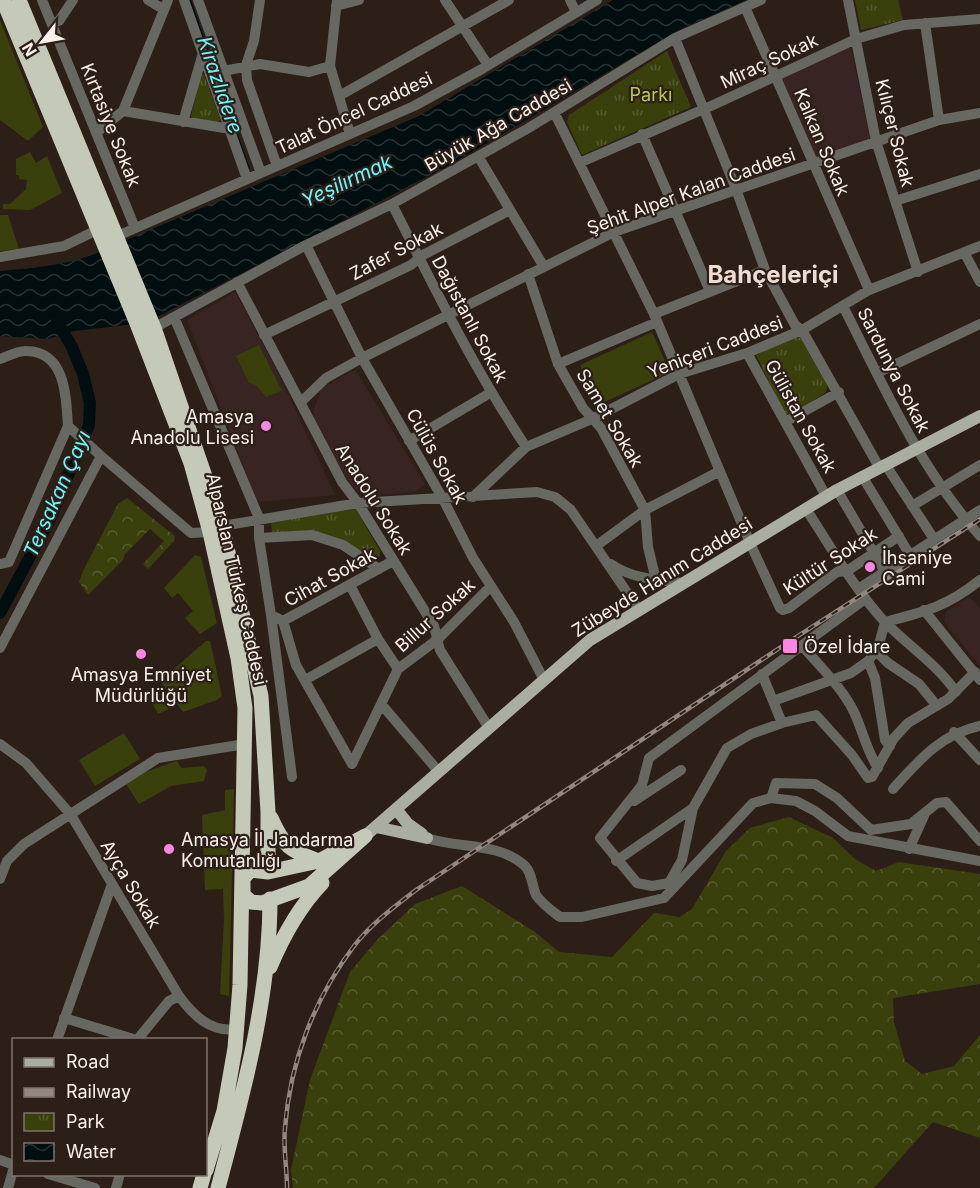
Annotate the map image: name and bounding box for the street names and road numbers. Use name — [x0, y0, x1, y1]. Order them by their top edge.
street label: Miraç Sokak — [717, 29, 821, 93]
street label: Kırtasiye Sokak — [77, 60, 145, 190]
street label: Talat Öncel Caddesi — [272, 67, 436, 158]
street label: Büyük Ağa Caddesi — [421, 74, 575, 176]
street label: Kılıçer Sokak — [871, 77, 919, 189]
street label: Kalkan Sokak — [790, 85, 854, 199]
street label: Şehit Alper Kalan Caddesi — [584, 143, 798, 239]
street label: Zafer Sokak — [346, 218, 446, 284]
street label: Dağıstanlı Sokak — [428, 252, 512, 386]
street label: Sardunya Sokak — [853, 304, 935, 436]
street label: Yeniçeri Caddesi — [644, 312, 786, 382]
street label: Gülistan Sokak — [761, 356, 841, 476]
street label: Samet Sokak — [572, 365, 648, 471]
street label: Cülüs Sokak — [402, 405, 472, 507]
street label: Anadolu Sokak — [331, 439, 417, 559]
street label: Alparslan Türkeş Caddesi — [202, 471, 272, 687]
street label: Zübeyde Hanım Caddesi — [568, 513, 756, 641]
street label: Kültür Sokak — [779, 523, 881, 599]
street label: Cihat Sokak — [281, 543, 380, 611]
street label: Billur Sokak — [391, 574, 479, 656]
street label: Ayça Sokak — [97, 836, 166, 932]

